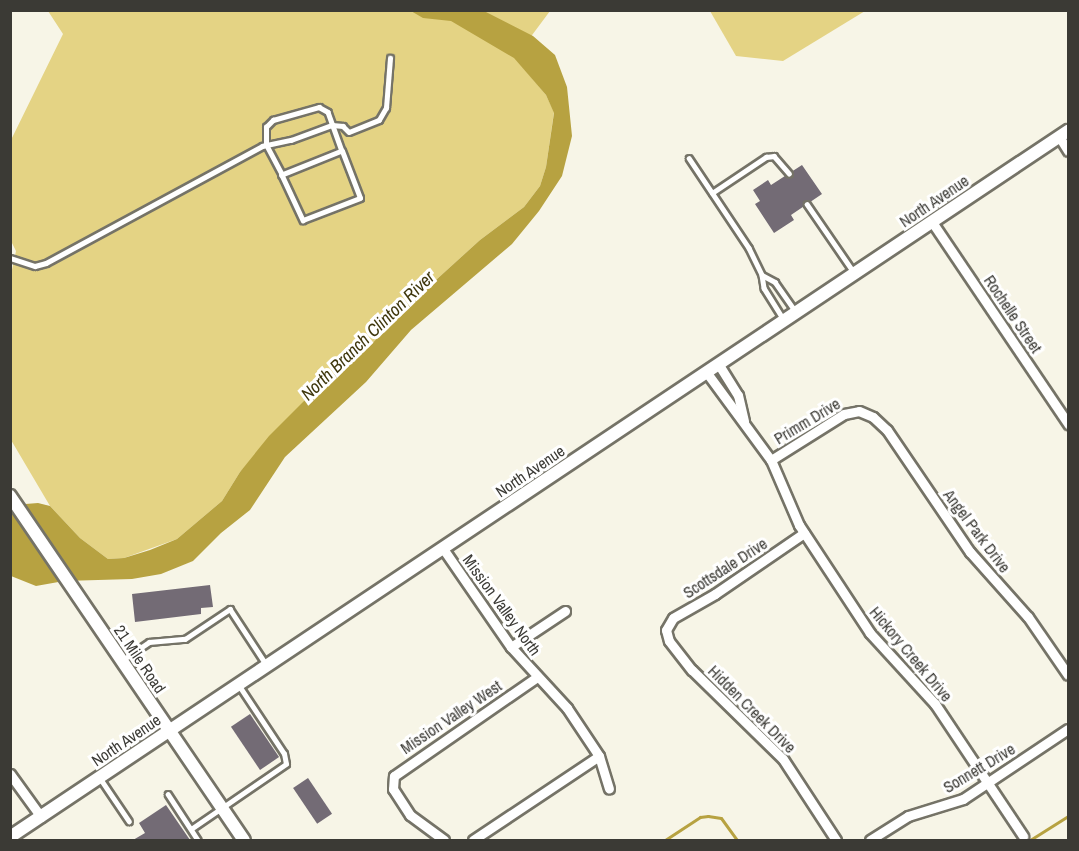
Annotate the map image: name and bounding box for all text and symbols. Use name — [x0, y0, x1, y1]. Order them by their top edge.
street label: North Avenue — [895, 171, 973, 231]
water label: North Branch Clinton River — [297, 267, 439, 405]
street label: Rochelle Street — [980, 271, 1046, 357]
street label: Primm Drive — [771, 394, 843, 448]
street label: North Avenue — [491, 441, 569, 501]
street label: Angel Park Drive — [939, 486, 1015, 576]
street label: Scottsdale Drive — [679, 534, 771, 602]
street label: Mission Valley North — [459, 551, 545, 659]
street label: Hickory Creek Drive — [866, 603, 956, 705]
street label: 21 Mile Road — [110, 621, 170, 697]
street label: Hidden Creek Drive — [704, 661, 800, 757]
street label: Mission Valley West — [397, 676, 505, 758]
street label: North Avenue — [87, 710, 165, 770]
street label: Sonnett Drive — [940, 739, 1018, 797]

